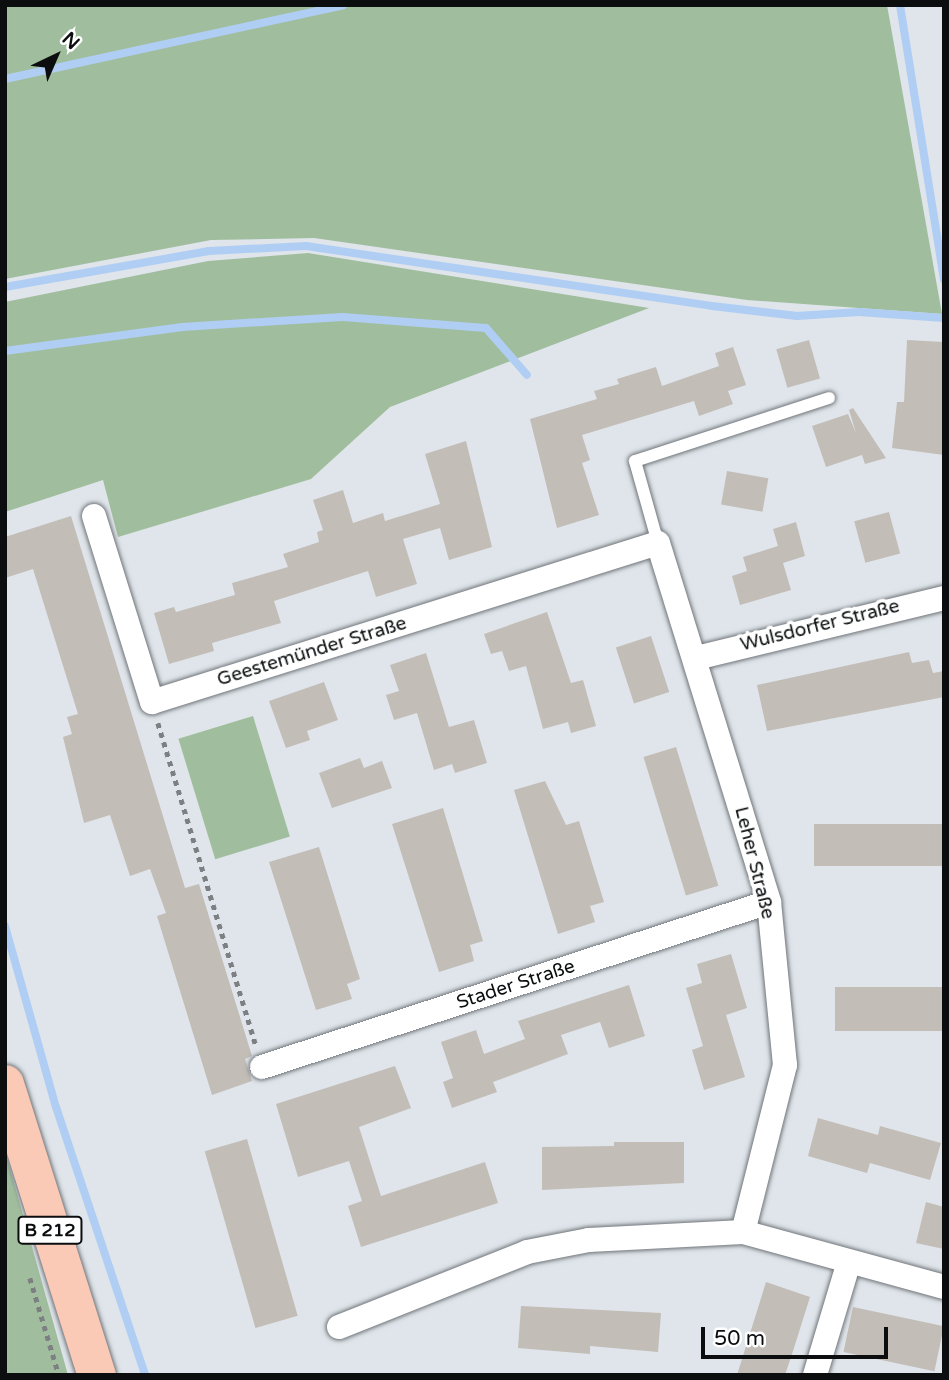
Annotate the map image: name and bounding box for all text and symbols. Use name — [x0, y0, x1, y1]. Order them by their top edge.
north arrow — [21, 21, 91, 91]
text: N — [57, 28, 84, 54]
street label: Wulsdorfer Straße — [738, 595, 902, 657]
street label: Geestemünder Straße — [214, 612, 410, 692]
street label: Leher Straße — [729, 804, 779, 922]
street label: Stader Straße — [454, 955, 578, 1015]
road number: B 212 — [17, 1216, 83, 1245]
scale bar — [704, 1314, 891, 1358]
text: 50 m — [714, 1326, 765, 1351]

